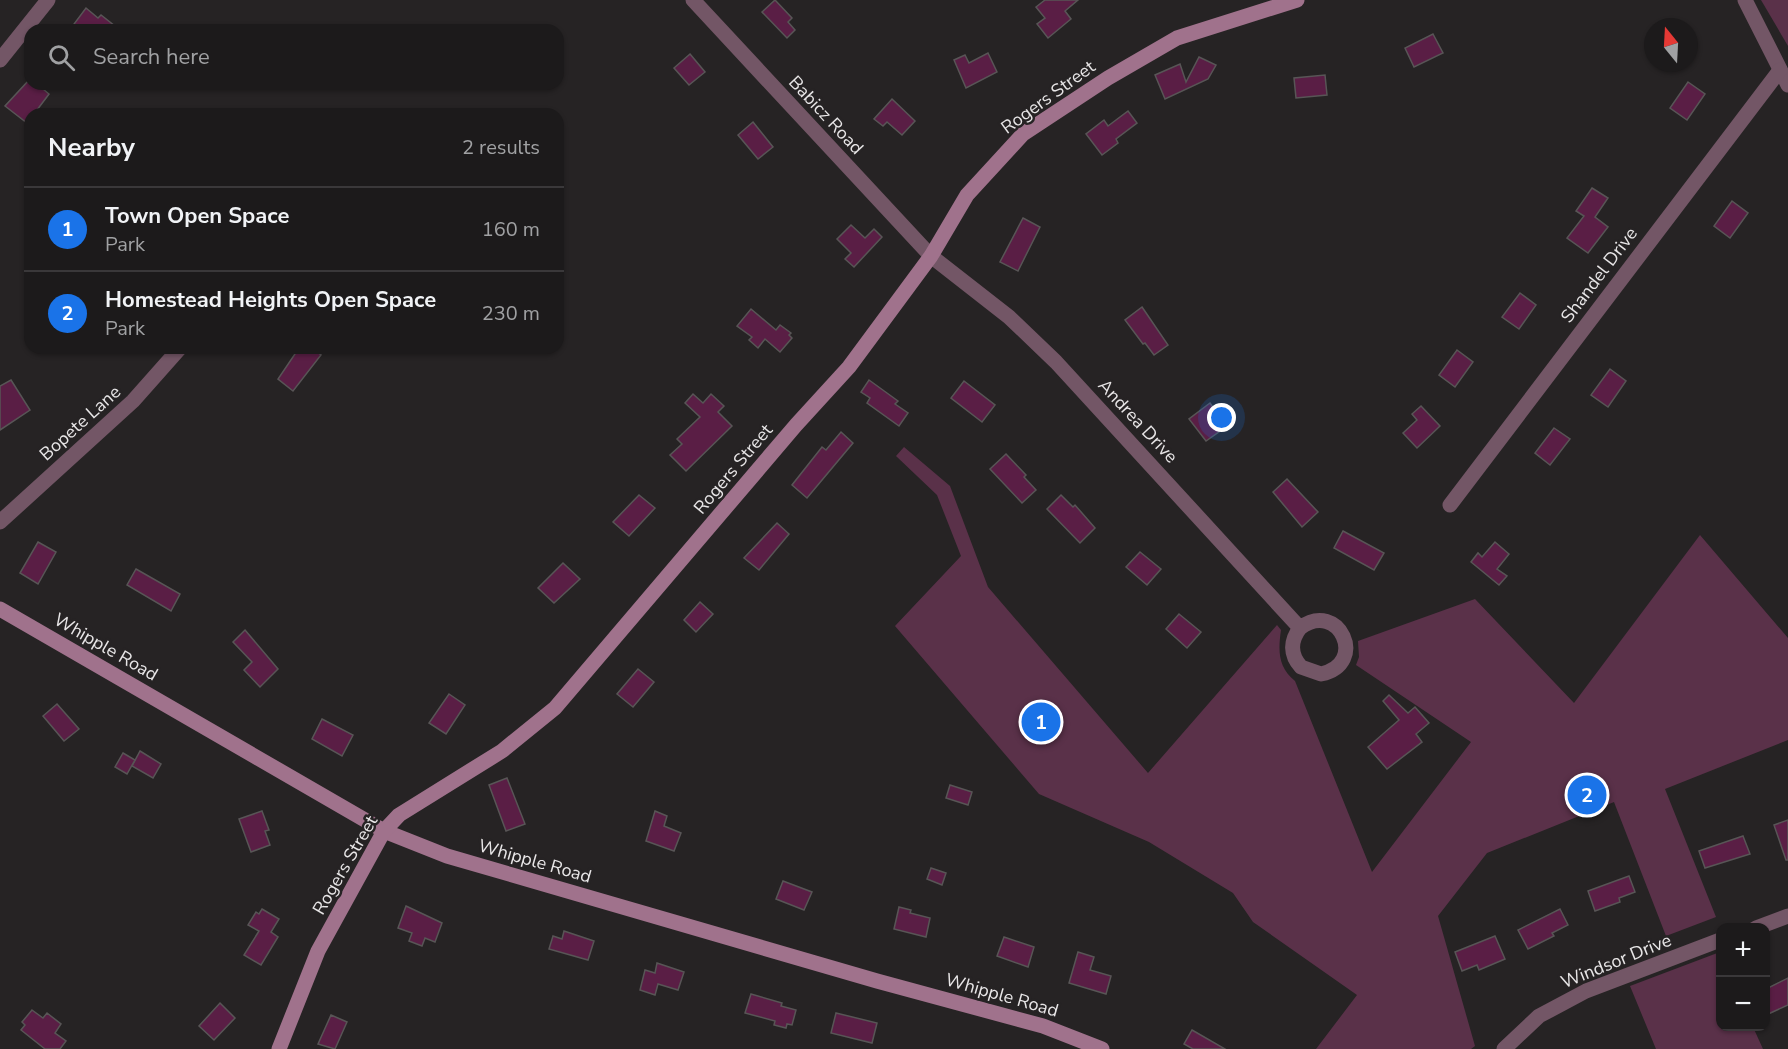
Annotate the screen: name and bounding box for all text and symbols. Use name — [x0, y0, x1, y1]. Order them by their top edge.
north arrow — [1644, 18, 1698, 72]
search box — [24, 24, 564, 90]
icon: search — [45, 41, 78, 74]
text: Search here — [93, 42, 210, 72]
street label: Rogers Street — [996, 54, 1100, 139]
street label: Babicz Road — [783, 70, 869, 160]
text: Nearby — [48, 130, 135, 165]
text: 2 results — [462, 134, 540, 161]
text: Town Open Space — [105, 201, 289, 231]
text: 1 — [62, 216, 74, 243]
text: 160 m — [482, 216, 540, 243]
street label: Shandel Drive — [1555, 222, 1643, 328]
text: Park — [105, 231, 145, 258]
text: Homestead Heights Open Space — [105, 285, 436, 315]
text: 2 — [62, 300, 74, 327]
text: 230 m — [482, 300, 540, 327]
text: Park — [105, 315, 145, 342]
street label: Andrea Drive — [1093, 374, 1183, 468]
street label: Bopete Lane — [34, 380, 126, 466]
your location — [1207, 403, 1236, 432]
street label: Rogers Street — [688, 418, 778, 519]
street label: Whipple Road — [50, 607, 162, 687]
pin: 1 — [1022, 700, 1060, 744]
pin: 2 — [1568, 772, 1606, 818]
street label: Rogers Street — [307, 810, 383, 919]
street label: Whipple Road — [476, 833, 594, 889]
map controls — [1716, 923, 1770, 1031]
button: + — [1716, 923, 1770, 977]
street label: Windsor Drive — [1557, 928, 1675, 994]
street label: Whipple Road — [943, 967, 1061, 1023]
button: − — [1716, 977, 1770, 1031]

